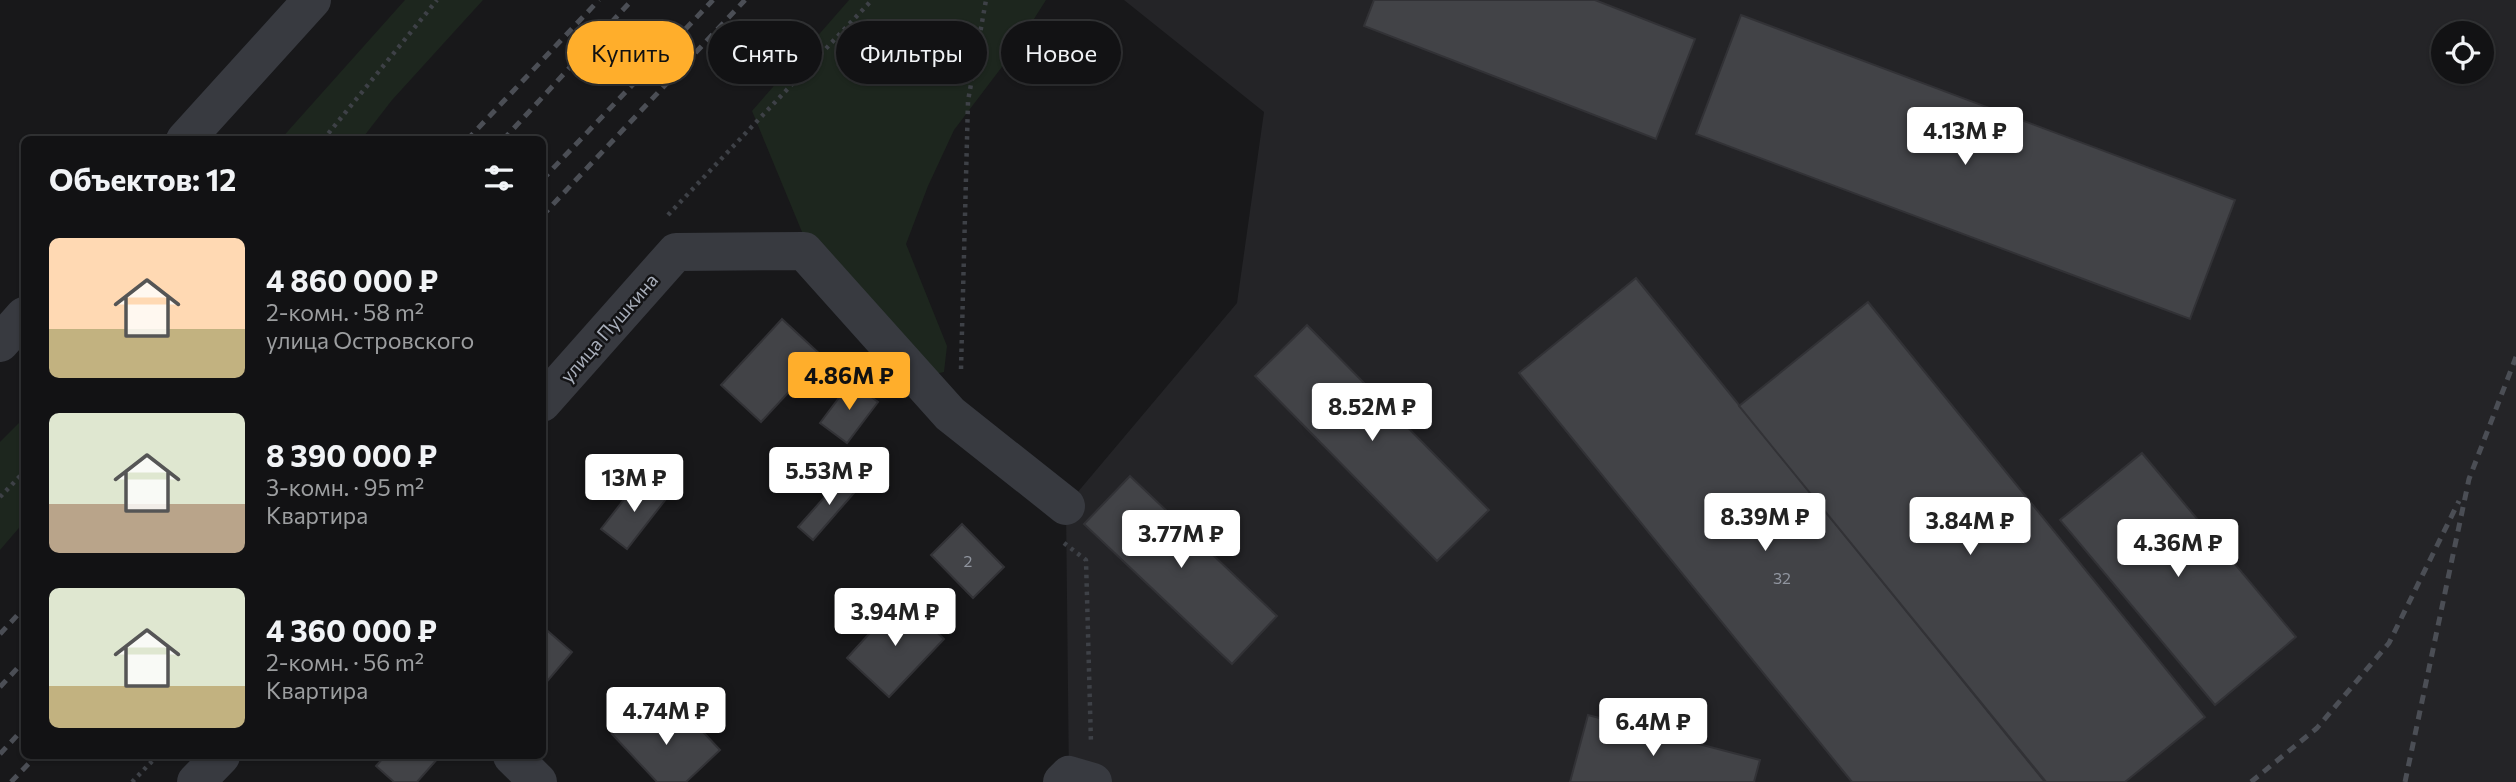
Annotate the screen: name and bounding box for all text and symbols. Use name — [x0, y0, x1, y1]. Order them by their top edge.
chip: Купить — [567, 21, 694, 84]
chip: Снять — [708, 21, 822, 84]
chip: Фильтры — [836, 21, 987, 84]
chip: Новое — [1001, 21, 1121, 84]
map controls — [2431, 21, 2494, 84]
button: locate — [2431, 21, 2494, 84]
pin: 4.13M ₽ — [1900, 108, 2030, 167]
text: 4.13M ₽ — [1923, 116, 2007, 144]
icon: filters — [480, 159, 518, 197]
text: Объектов: 12 — [49, 160, 236, 197]
text: 4 860 000 ₽ — [266, 261, 438, 298]
icon: home — [105, 266, 189, 350]
street label: улица Пушкина — [555, 268, 662, 387]
text: 2-комн. · 58 m² — [266, 298, 424, 326]
text: улица Островского — [266, 326, 474, 354]
pin: 4.86M ₽ — [784, 352, 914, 412]
text: 4.86M ₽ — [804, 361, 894, 389]
pin: 8.52M ₽ — [1307, 384, 1437, 443]
text: 8.52M ₽ — [1328, 392, 1416, 420]
text: 8 390 000 ₽ — [266, 436, 437, 473]
icon: home — [105, 441, 189, 525]
pin: 5.53M ₽ — [764, 448, 894, 507]
pin: 13M ₽ — [585, 454, 683, 514]
text: 5.53M ₽ — [785, 456, 873, 484]
text: 13M ₽ — [601, 463, 667, 491]
text: 3-комн. · 95 m² — [266, 473, 424, 501]
pin: 8.39M ₽ — [1700, 494, 1830, 553]
pin: 3.84M ₽ — [1905, 498, 2035, 557]
text: Квартира — [266, 501, 368, 529]
text: 8.39M ₽ — [1720, 502, 1810, 530]
text: 3.84M ₽ — [1926, 506, 2014, 534]
pin: 3.77M ₽ — [1116, 510, 1246, 570]
text: 3.77M ₽ — [1138, 519, 1224, 547]
pin: 4.36M ₽ — [2113, 520, 2243, 579]
text: 4.36M ₽ — [2133, 528, 2223, 556]
house number: 2 — [964, 551, 973, 570]
house number: 32 — [1773, 568, 1791, 587]
pin: 3.94M ₽ — [830, 588, 960, 648]
text: 3.94M ₽ — [851, 597, 939, 625]
text: 4 360 000 ₽ — [266, 611, 437, 648]
icon: home — [105, 616, 189, 700]
text: 2-комн. · 56 m² — [266, 648, 424, 676]
text: Квартира — [266, 676, 368, 704]
pin: 4.74M ₽ — [601, 688, 731, 747]
text: 4.74M ₽ — [623, 696, 709, 724]
pin: 6.4M ₽ — [1596, 698, 1710, 758]
text: 6.4M ₽ — [1615, 707, 1691, 735]

